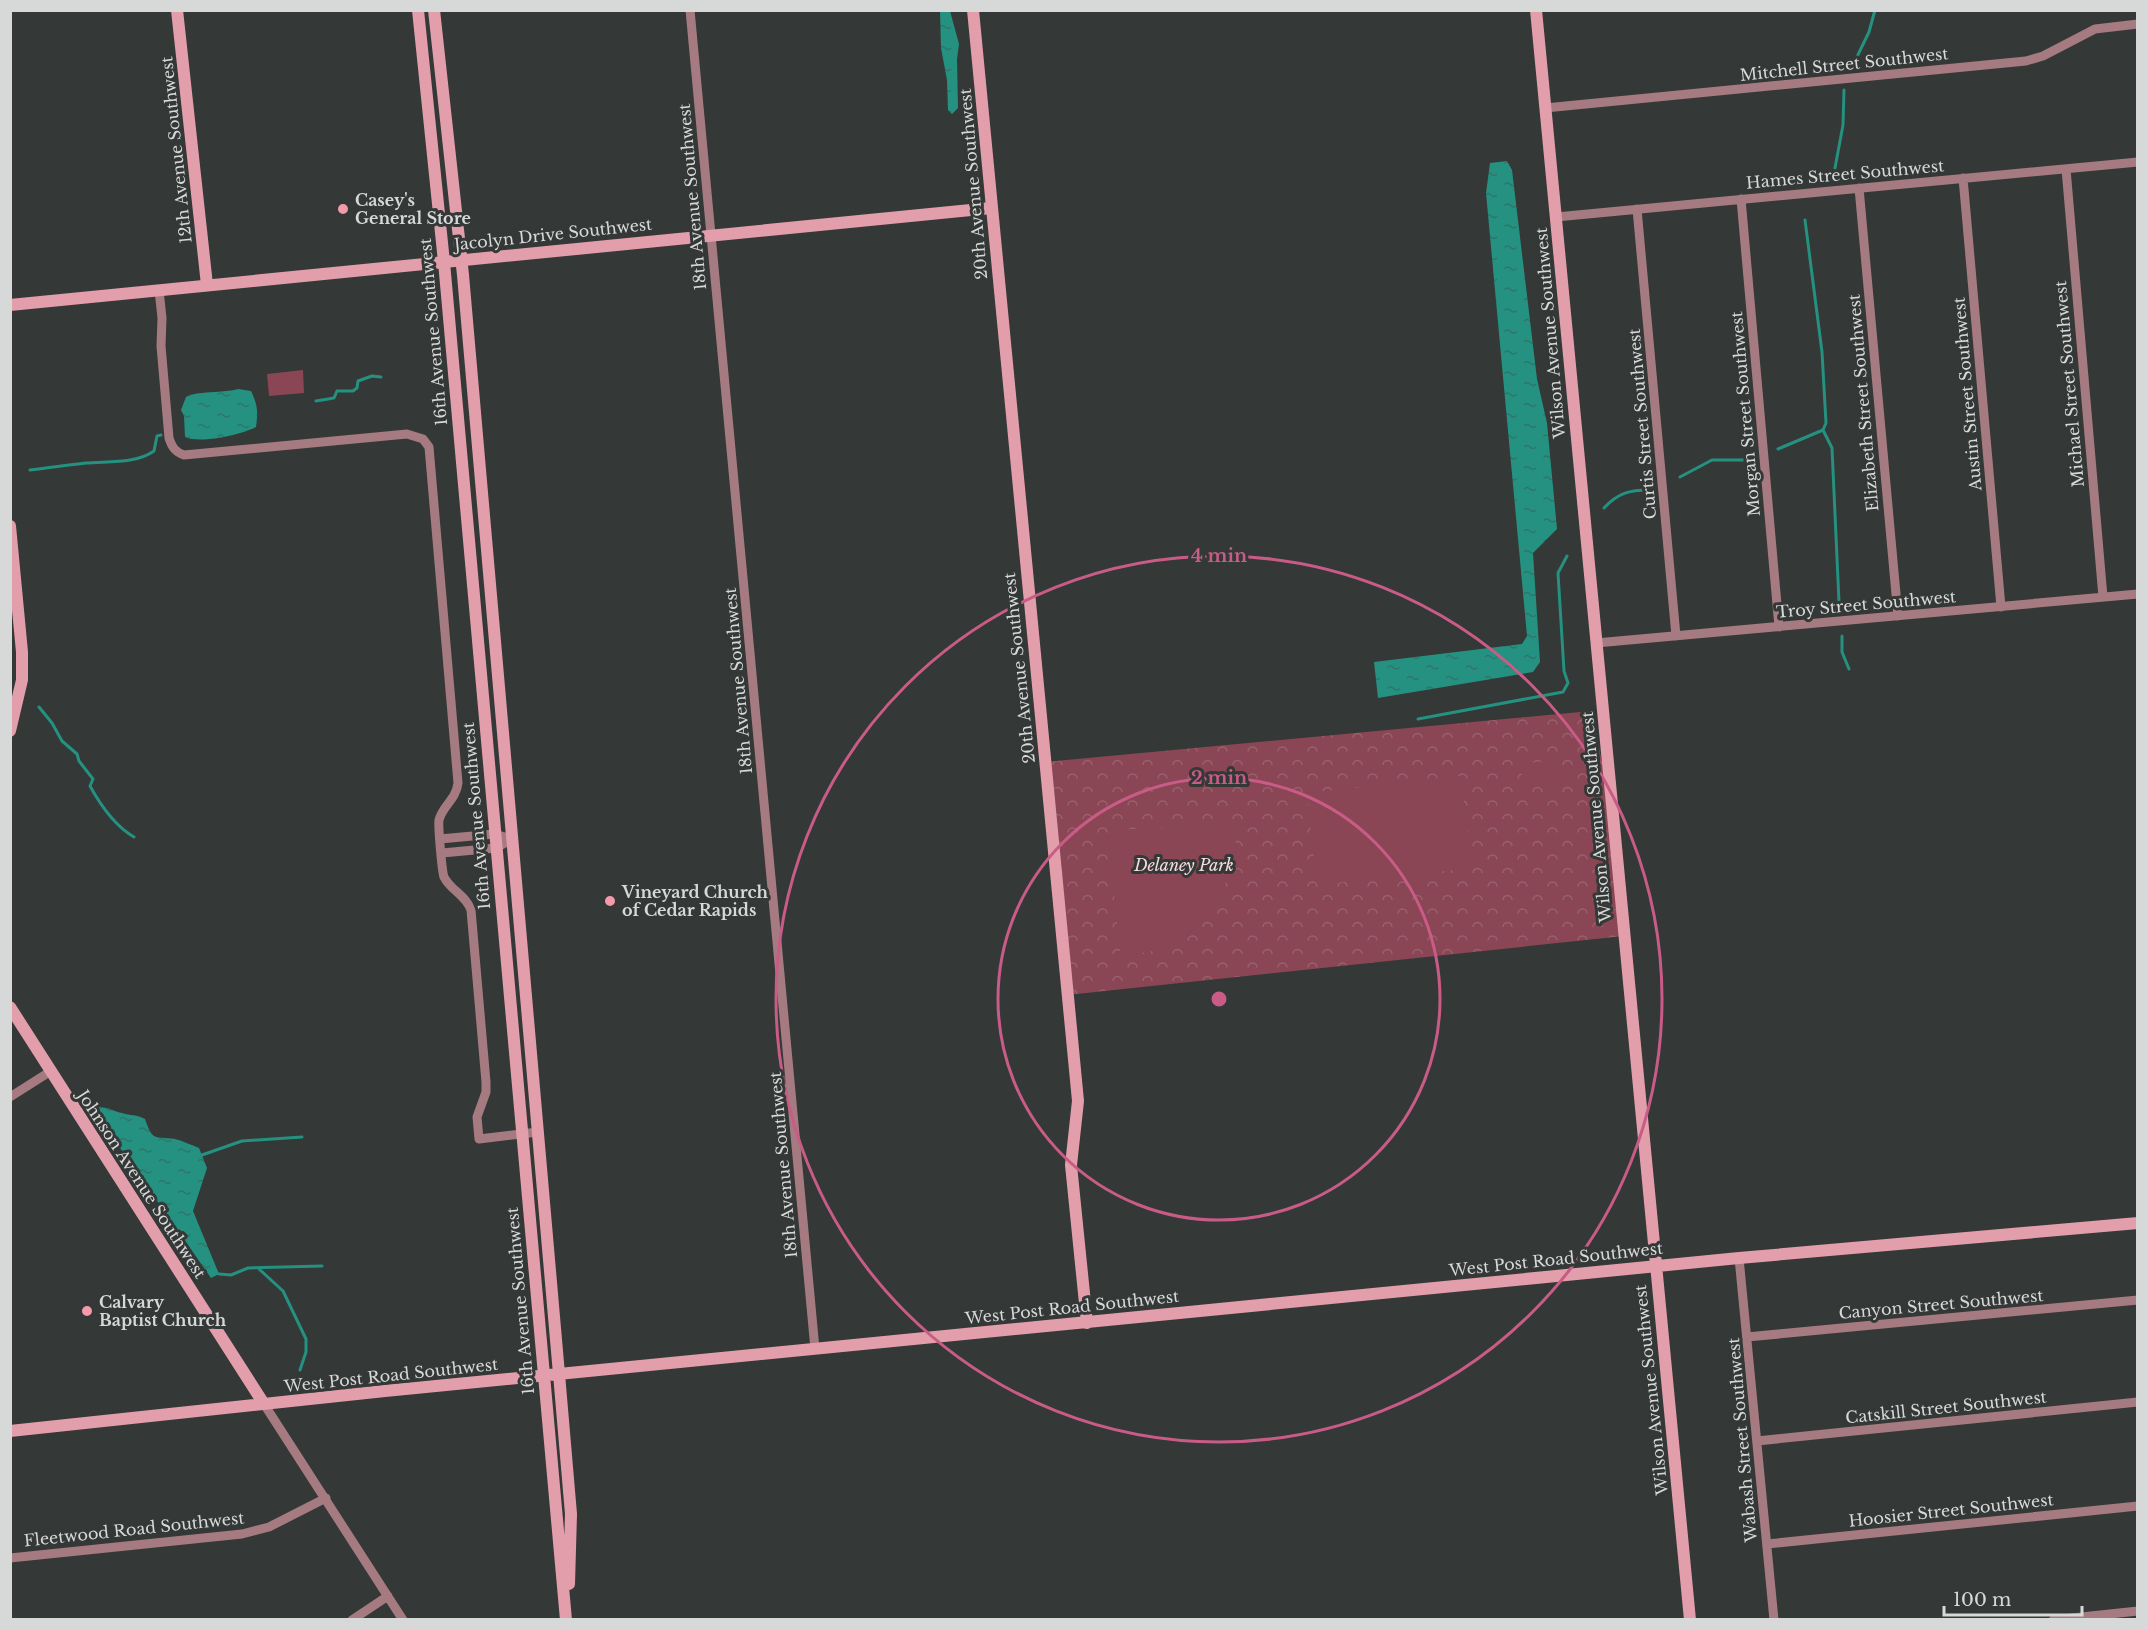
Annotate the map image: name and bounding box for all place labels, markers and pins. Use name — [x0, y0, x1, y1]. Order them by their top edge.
place label: Casey's General Store — [355, 190, 471, 228]
marker: Casey's General Store — [336, 202, 350, 216]
place label: Vineyard Church of Cedar Rapids — [621, 882, 769, 920]
marker: Vineyard Church of Cedar Rapids — [603, 894, 617, 908]
centre of rings — [1209, 989, 1229, 1009]
place label: Calvary Baptist Church — [99, 1292, 227, 1330]
marker: Calvary Baptist Church — [80, 1304, 94, 1318]

